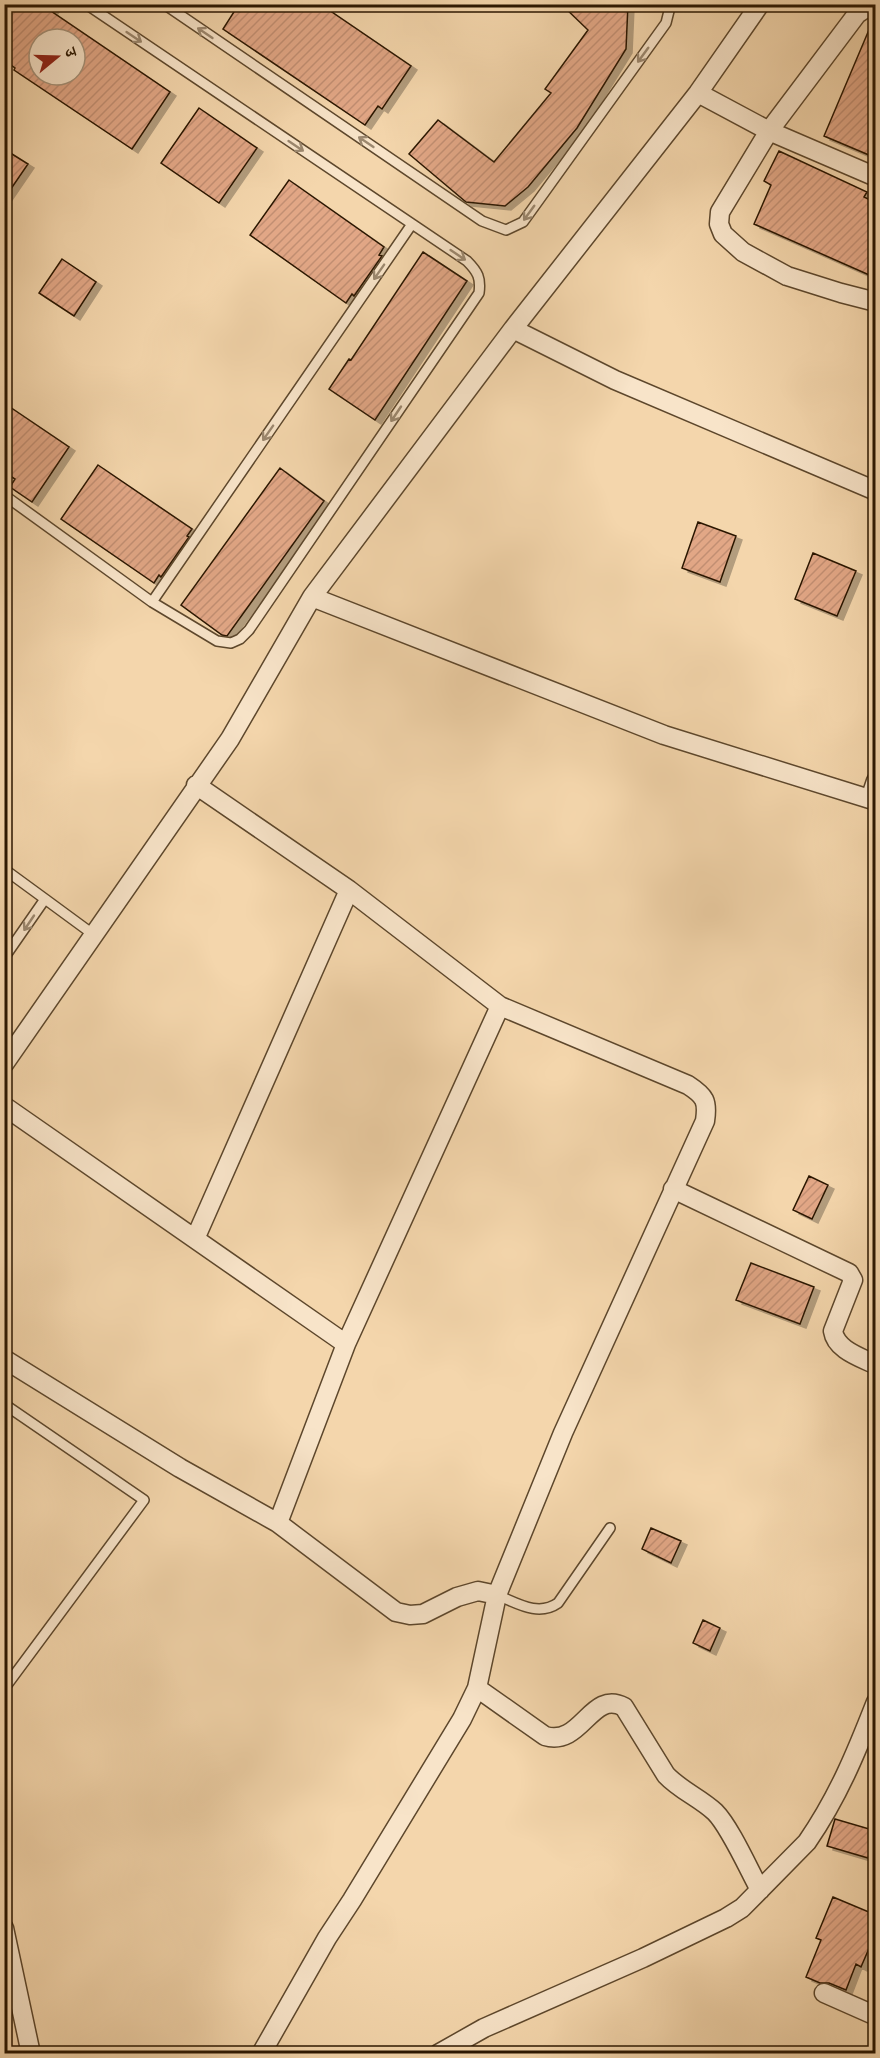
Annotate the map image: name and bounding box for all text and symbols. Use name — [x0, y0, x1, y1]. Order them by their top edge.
north arrow — [27, 27, 87, 87]
one-way arrow — [197, 27, 214, 39]
one-way arrow — [125, 31, 142, 43]
text: उ — [59, 44, 82, 61]
one-way arrow — [637, 46, 649, 62]
one-way arrow — [359, 136, 375, 148]
one-way arrow — [287, 140, 304, 152]
one-way arrow — [523, 205, 536, 221]
one-way arrow — [449, 249, 465, 261]
one-way arrow — [373, 264, 385, 280]
one-way arrow — [390, 406, 403, 423]
one-way arrow — [262, 424, 274, 441]
one-way arrow — [23, 914, 35, 930]

